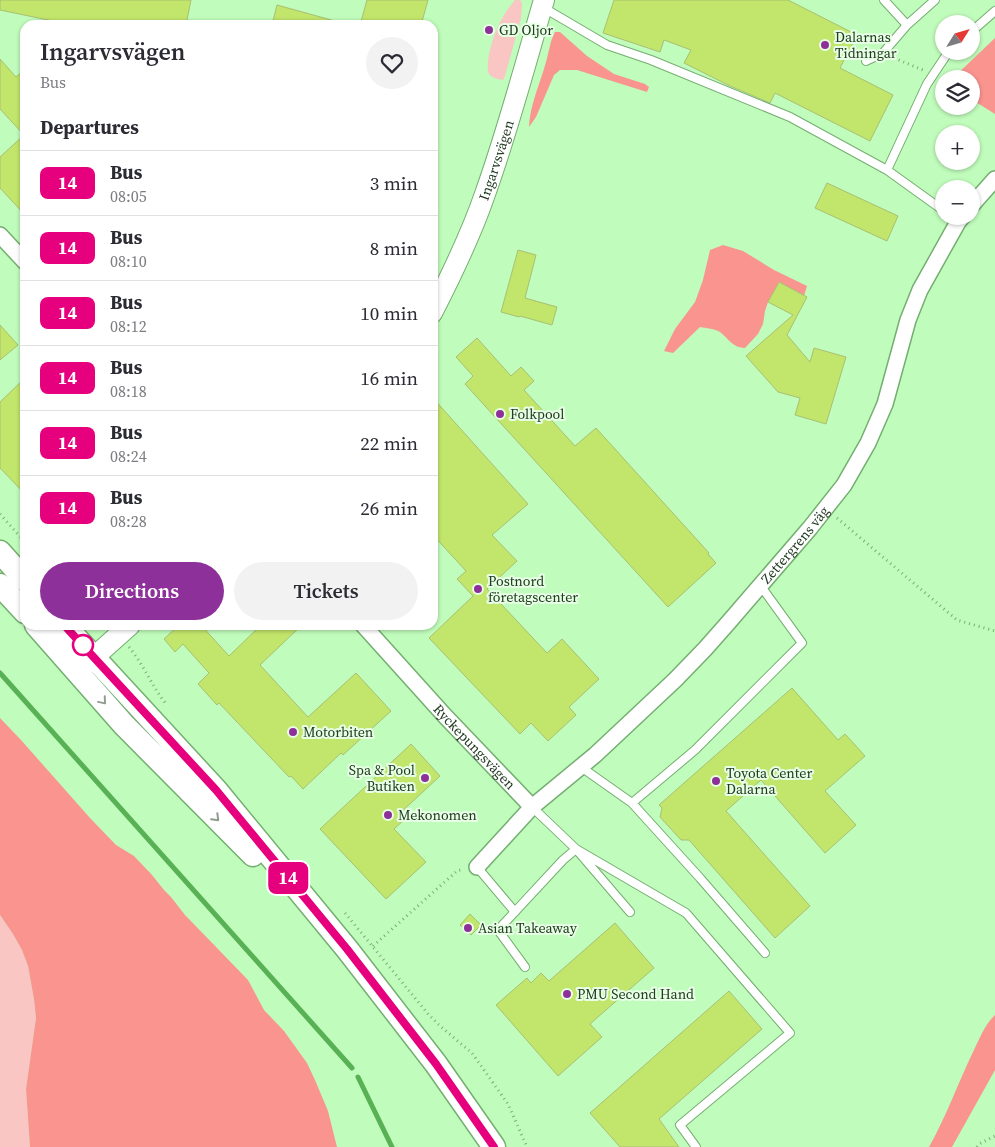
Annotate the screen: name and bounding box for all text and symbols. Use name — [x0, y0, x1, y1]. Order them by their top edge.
north arrow — [935, 15, 980, 60]
map controls — [935, 15, 980, 225]
place label: GD Oljor — [499, 20, 553, 40]
marker: GD Oljor — [483, 24, 495, 36]
place label: Dalarnas Tidningar — [835, 27, 897, 63]
text: Ingarvsvägen — [40, 35, 186, 68]
button: heart — [366, 37, 418, 89]
marker: Dalarnas Tidningar — [819, 39, 831, 51]
button: layers — [935, 70, 980, 115]
text: Bus — [40, 71, 66, 93]
text: Departures — [40, 114, 139, 140]
street label: Ingarvsvägen — [474, 117, 519, 203]
button: + — [935, 125, 980, 170]
text: Bus — [110, 159, 142, 185]
text: 14 — [58, 170, 77, 195]
text: 3 min — [370, 170, 418, 196]
button: − — [935, 180, 980, 225]
text: 08:05 — [110, 185, 147, 207]
text: Bus — [110, 224, 142, 250]
text: 14 — [58, 235, 77, 260]
text: 8 min — [370, 235, 418, 261]
text: 08:10 — [110, 250, 147, 272]
text: Bus — [110, 289, 142, 315]
text: 14 — [58, 300, 77, 325]
text: 10 min — [360, 300, 418, 326]
text: 08:12 — [110, 315, 147, 337]
text: Bus — [110, 354, 142, 380]
text: 14 — [58, 365, 77, 390]
text: 16 min — [360, 365, 418, 391]
text: 08:18 — [110, 380, 147, 402]
place label: Folkpool — [510, 404, 564, 424]
marker: Folkpool — [494, 408, 506, 420]
text: Bus — [110, 419, 142, 445]
text: 14 — [58, 430, 77, 455]
text: 22 min — [360, 430, 418, 456]
text: 08:24 — [110, 445, 147, 467]
text: Bus — [110, 484, 142, 510]
text: 14 — [58, 495, 77, 520]
text: 26 min — [360, 495, 418, 521]
street label: Zettergrens väg — [756, 502, 834, 588]
text: 08:28 — [110, 510, 147, 532]
button: Directions — [40, 562, 224, 620]
button: Tickets — [234, 562, 418, 620]
place label: Postnord företagscenter — [488, 571, 578, 607]
marker: Postnord företagscenter — [472, 583, 484, 595]
unlabelled marker — [72, 634, 94, 656]
one-way arrow — [97, 695, 106, 704]
street label: Ryckepungsvägen — [429, 699, 520, 794]
place label: Motorbiten — [303, 722, 374, 742]
marker: Motorbiten — [287, 726, 299, 738]
place label: Spa & Pool Butiken — [349, 760, 416, 796]
place label: Toyota Center Dalarna — [726, 763, 812, 799]
marker: Spa & Pool Butiken — [419, 772, 431, 784]
marker: Toyota Center Dalarna — [710, 775, 722, 787]
place label: Mekonomen — [398, 805, 477, 825]
marker: Mekonomen — [382, 809, 394, 821]
one-way arrow — [210, 812, 219, 821]
line badge: 14 — [266, 862, 310, 894]
text: 14 — [278, 865, 298, 890]
place label: Asian Takeaway — [478, 918, 578, 938]
marker: Asian Takeaway — [462, 922, 474, 934]
place label: PMU Second Hand — [577, 984, 694, 1004]
marker: PMU Second Hand — [561, 988, 573, 1000]

